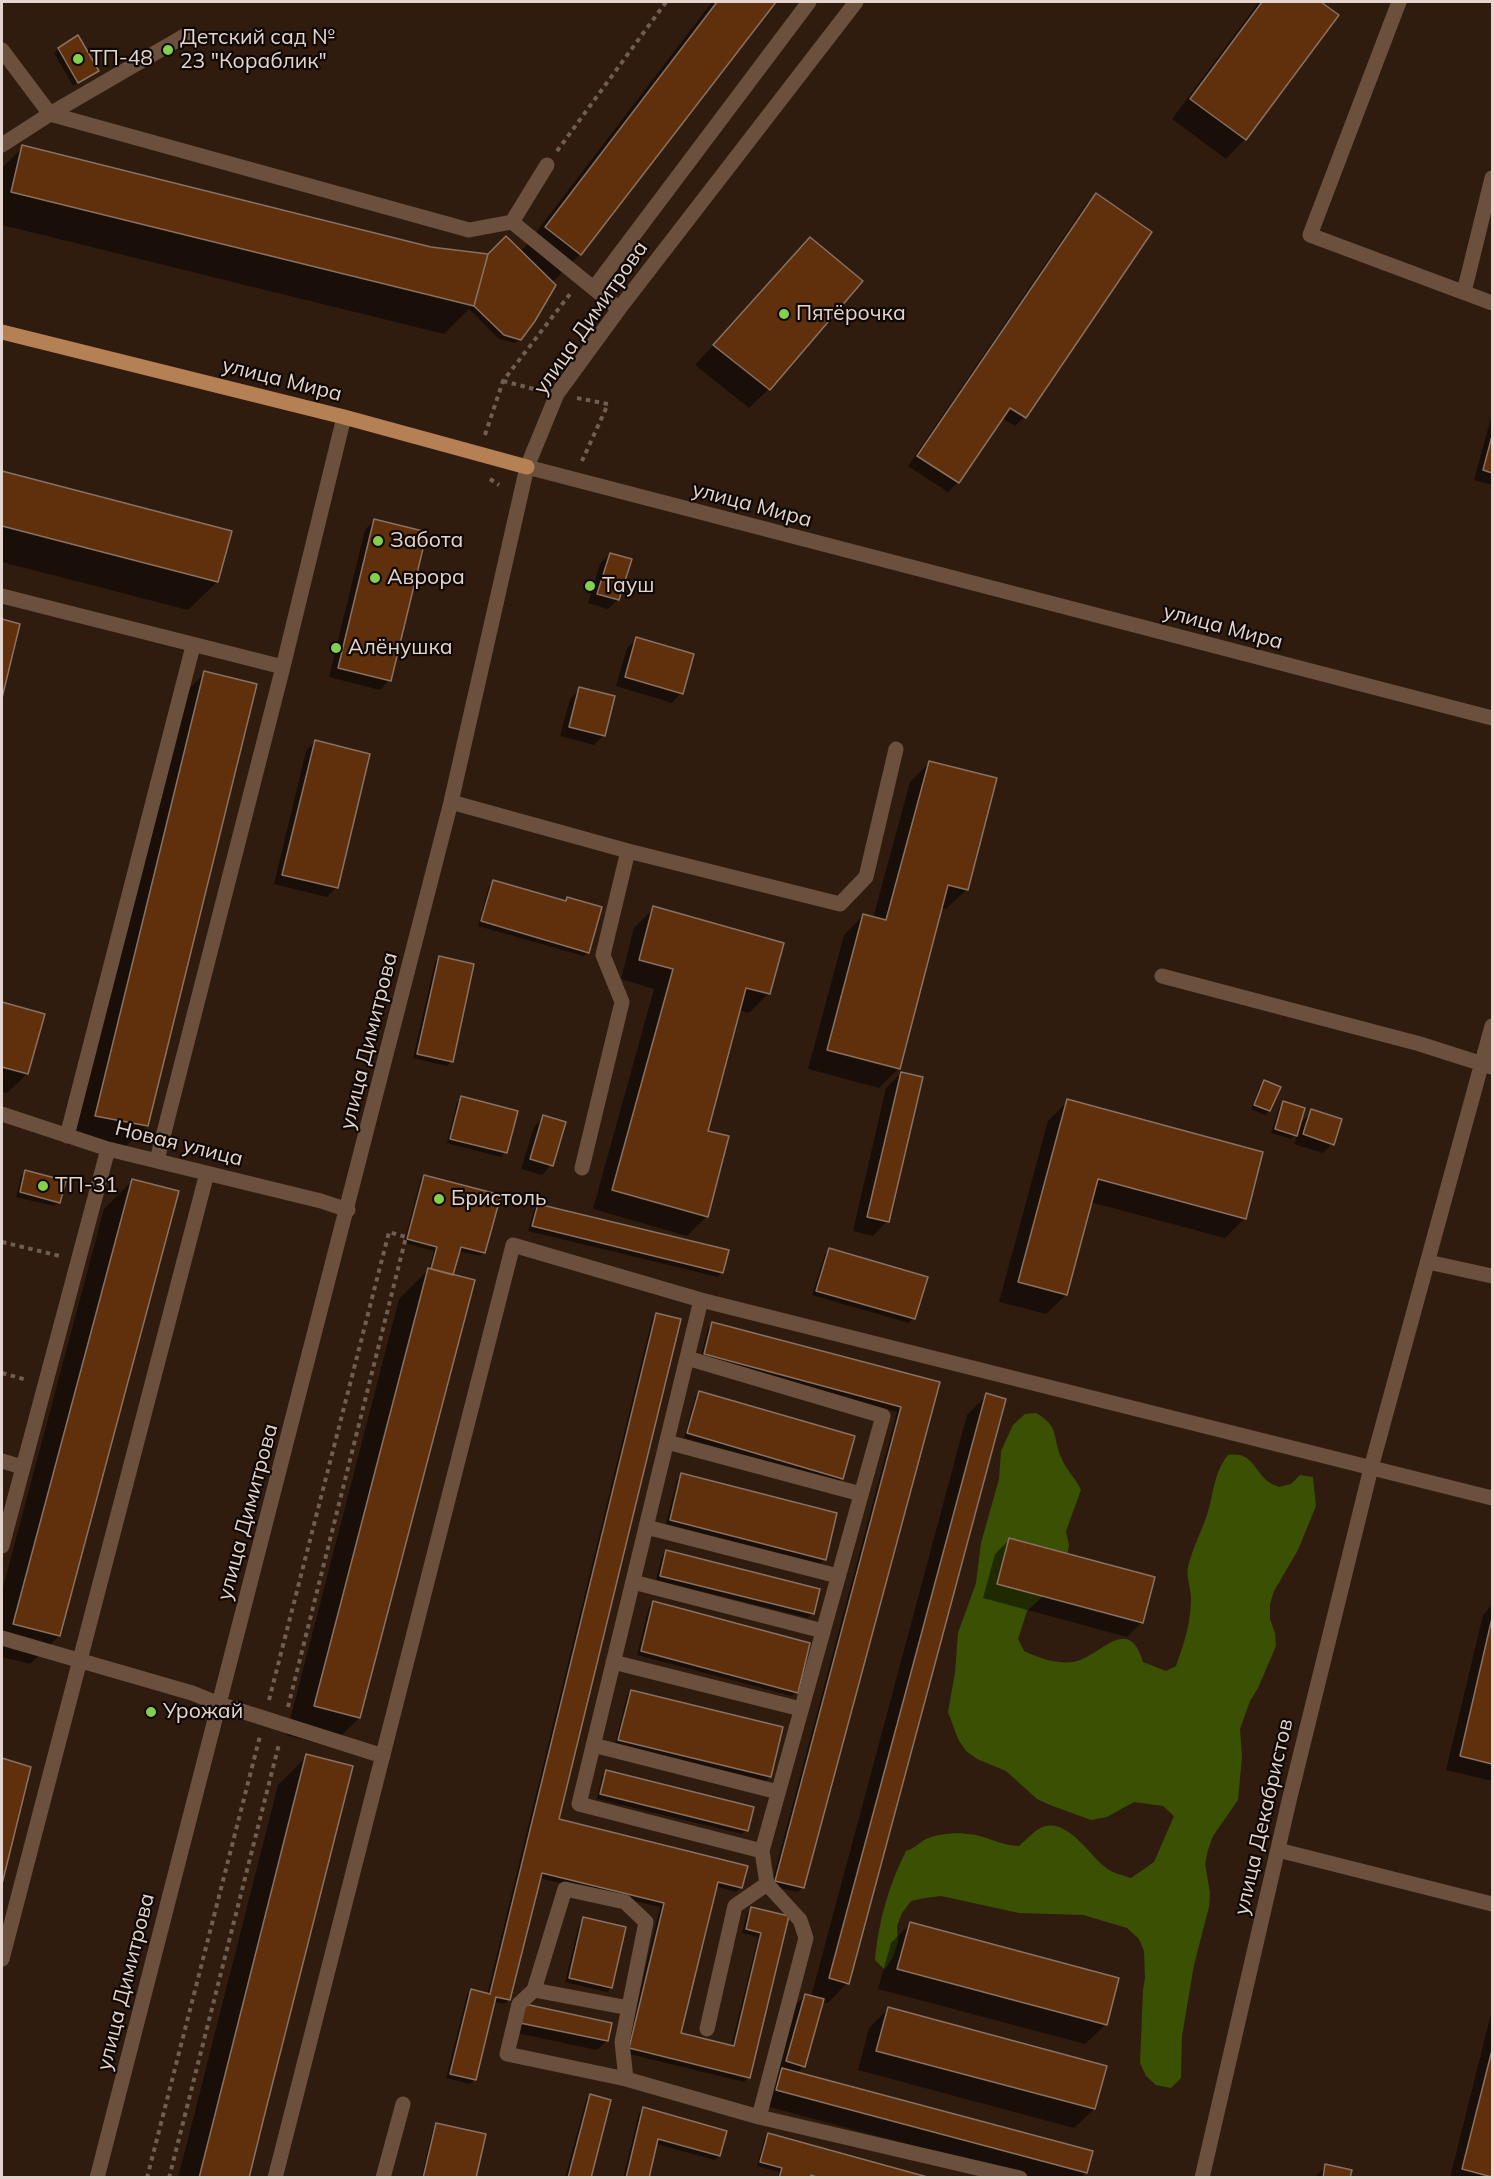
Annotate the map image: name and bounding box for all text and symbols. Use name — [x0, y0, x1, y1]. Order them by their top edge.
place label: Детский сад № 23 "Кораблик" — [180, 25, 335, 75]
marker: Детский сад № 23 "Кораблик" — [161, 43, 175, 57]
place label: ТП-48 — [90, 46, 153, 72]
marker: ТП-48 — [71, 52, 85, 66]
street label: улица Димитрова — [529, 236, 653, 400]
place label: Пятёрочка — [796, 301, 906, 327]
marker: Пятёрочка — [777, 307, 791, 321]
street label: улица Мира — [219, 353, 345, 407]
street label: улица Мира — [689, 477, 815, 533]
place label: Забота — [390, 528, 463, 554]
marker: Забота — [371, 534, 385, 548]
place label: Аврора — [387, 565, 465, 591]
marker: Аврора — [368, 571, 382, 585]
place label: Тауш — [602, 573, 654, 599]
marker: Тауш — [583, 579, 597, 593]
street label: улица Мира — [1160, 599, 1286, 655]
place label: Алёнушка — [348, 635, 453, 661]
marker: Алёнушка — [329, 641, 343, 655]
street label: улица Димитрова — [335, 950, 403, 1132]
street label: Новая улица — [112, 1116, 246, 1172]
place label: ТП-31 — [55, 1173, 118, 1199]
marker: ТП-31 — [36, 1179, 50, 1193]
place label: Бристоль — [451, 1186, 546, 1212]
marker: Бристоль — [432, 1192, 446, 1206]
street label: улица Димитрова — [212, 1421, 284, 1603]
place label: Урожай — [163, 1699, 243, 1725]
marker: Урожай — [144, 1705, 158, 1719]
street label: улица Декабристов — [1229, 1716, 1299, 1918]
street label: улица Димитрова — [92, 1891, 160, 2073]

